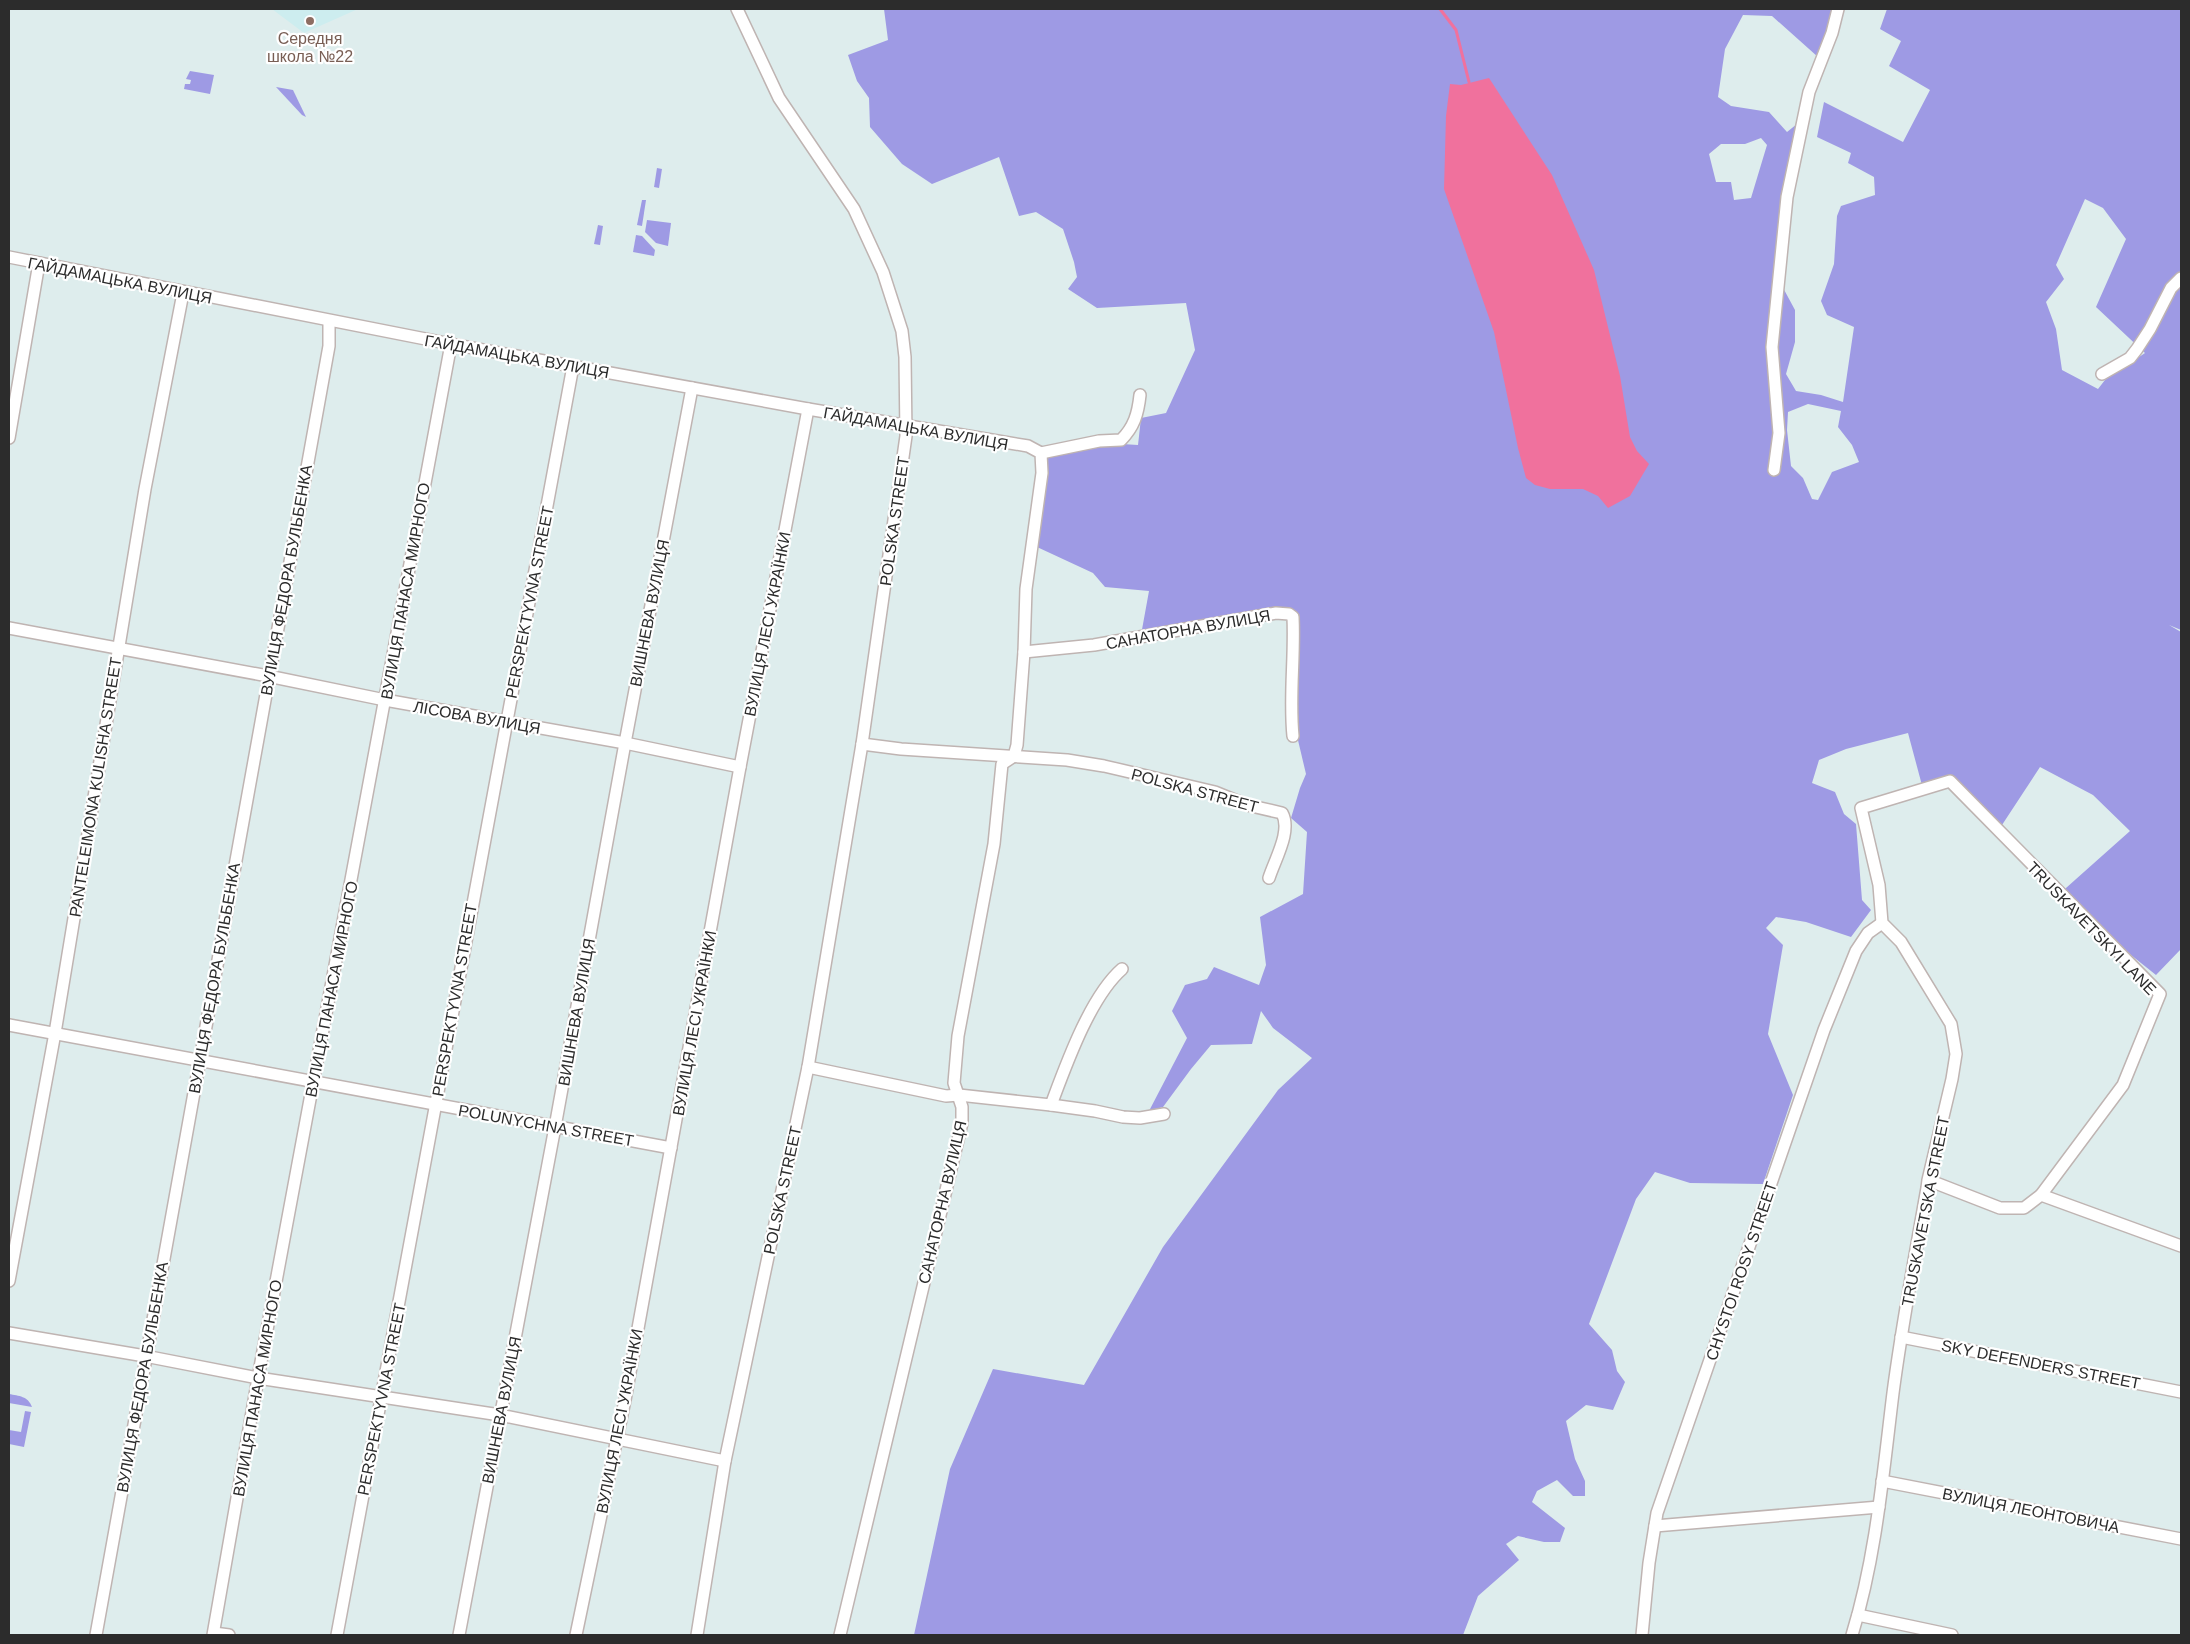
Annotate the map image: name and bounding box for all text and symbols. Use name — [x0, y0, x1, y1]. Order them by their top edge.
marker: Середня школа №22 — [304, 15, 316, 27]
place label: Середня школа №22 — [267, 30, 353, 65]
street label: ГАЙДАМАЦЬКА ВУЛИЦЯ — [26, 253, 214, 307]
street label: ГАЙДАМАЦЬКА ВУЛИЦЯ — [423, 331, 611, 381]
street label: ГАЙДАМАЦЬКА ВУЛИЦЯ — [822, 403, 1010, 453]
street label: POLSKA STREET — [877, 455, 912, 587]
street label: ВУЛИЦЯ ФЕДОРА БУЛЬБЕНКА — [258, 463, 315, 697]
street label: ВУЛИЦЯ ПАНАСА МИРНОГО — [378, 481, 433, 701]
street label: PERSPEKTYVNA STREET — [502, 504, 557, 700]
street label: ВУЛИЦЯ ЛЕСІ УКРАЇНКИ — [741, 530, 794, 718]
street label: ВИШНЕВА ВУЛИЦЯ — [627, 538, 672, 688]
street label: САНАТОРНА ВУЛИЦЯ — [1104, 607, 1272, 652]
street label: PANTELEIMONA KULISHA STREET — [67, 656, 124, 918]
street label: ЛІСОВА ВУЛИЦЯ — [412, 698, 542, 737]
street label: POLSKA STREET — [1130, 765, 1260, 816]
street label: TRUSKAVETSKYI LANE — [2024, 859, 2159, 998]
street label: ВУЛИЦЯ ФЕДОРА БУЛЬБЕНКА — [186, 861, 243, 1095]
street label: ВУЛИЦЯ ПАНАСА МИРНОГО — [302, 880, 361, 1099]
street label: PERSPEKTYVNA STREET — [429, 902, 480, 1098]
street label: ВУЛИЦЯ ЛЕСІ УКРАЇНКИ — [670, 929, 719, 1117]
street label: ВИШНЕВА ВУЛИЦЯ — [555, 937, 598, 1087]
street label: POLUNYCHNA STREET — [457, 1102, 635, 1149]
street label: TRUSKAVETSKA STREET — [1899, 1114, 1952, 1308]
street label: САНАТОРНА ВУЛИЦЯ — [915, 1119, 970, 1285]
street label: POLSKA STREET — [761, 1124, 804, 1256]
street label: CHYSTOI ROSY STREET — [1703, 1179, 1780, 1363]
street label: ВУЛИЦЯ ФЕДОРА БУЛЬБЕНКА — [114, 1260, 171, 1494]
street label: ВУЛИЦЯ ПАНАСА МИРНОГО — [230, 1278, 285, 1498]
street label: PERSPEKTYVNA STREET — [354, 1301, 409, 1497]
street label: ВУЛИЦЯ ЛЕСІ УКРАЇНКИ — [593, 1327, 646, 1515]
street label: ВИШНЕВА ВУЛИЦЯ — [479, 1335, 524, 1485]
street label: SKY DEFENDERS STREET — [1940, 1337, 2142, 1392]
street label: ВУЛИЦЯ ЛЕОНТОВИЧА — [1941, 1485, 2121, 1536]

